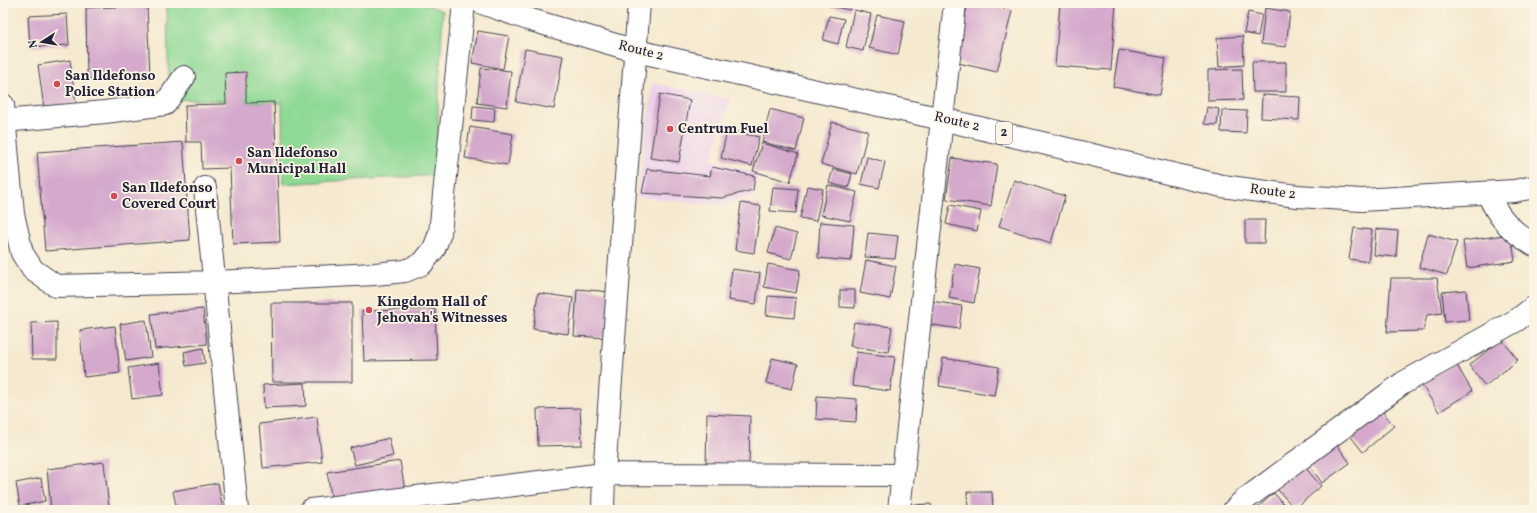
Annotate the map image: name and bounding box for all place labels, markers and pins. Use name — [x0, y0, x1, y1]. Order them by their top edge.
place label: San Ildefonso Police Station — [65, 67, 155, 102]
marker: San Ildefonso Police Station — [52, 79, 62, 89]
place label: Centrum Fuel — [678, 120, 768, 139]
marker: Centrum Fuel — [665, 124, 675, 134]
place label: San Ildefonso Municipal Hall — [247, 144, 347, 179]
marker: San Ildefonso Municipal Hall — [234, 156, 244, 166]
place label: San Ildefonso Covered Court — [122, 179, 216, 214]
marker: San Ildefonso Covered Court — [109, 191, 119, 201]
place label: Kingdom Hall of Jehovah's Witnesses — [376, 293, 508, 328]
marker: Kingdom Hall of Jehovah's Witnesses — [364, 305, 374, 315]

